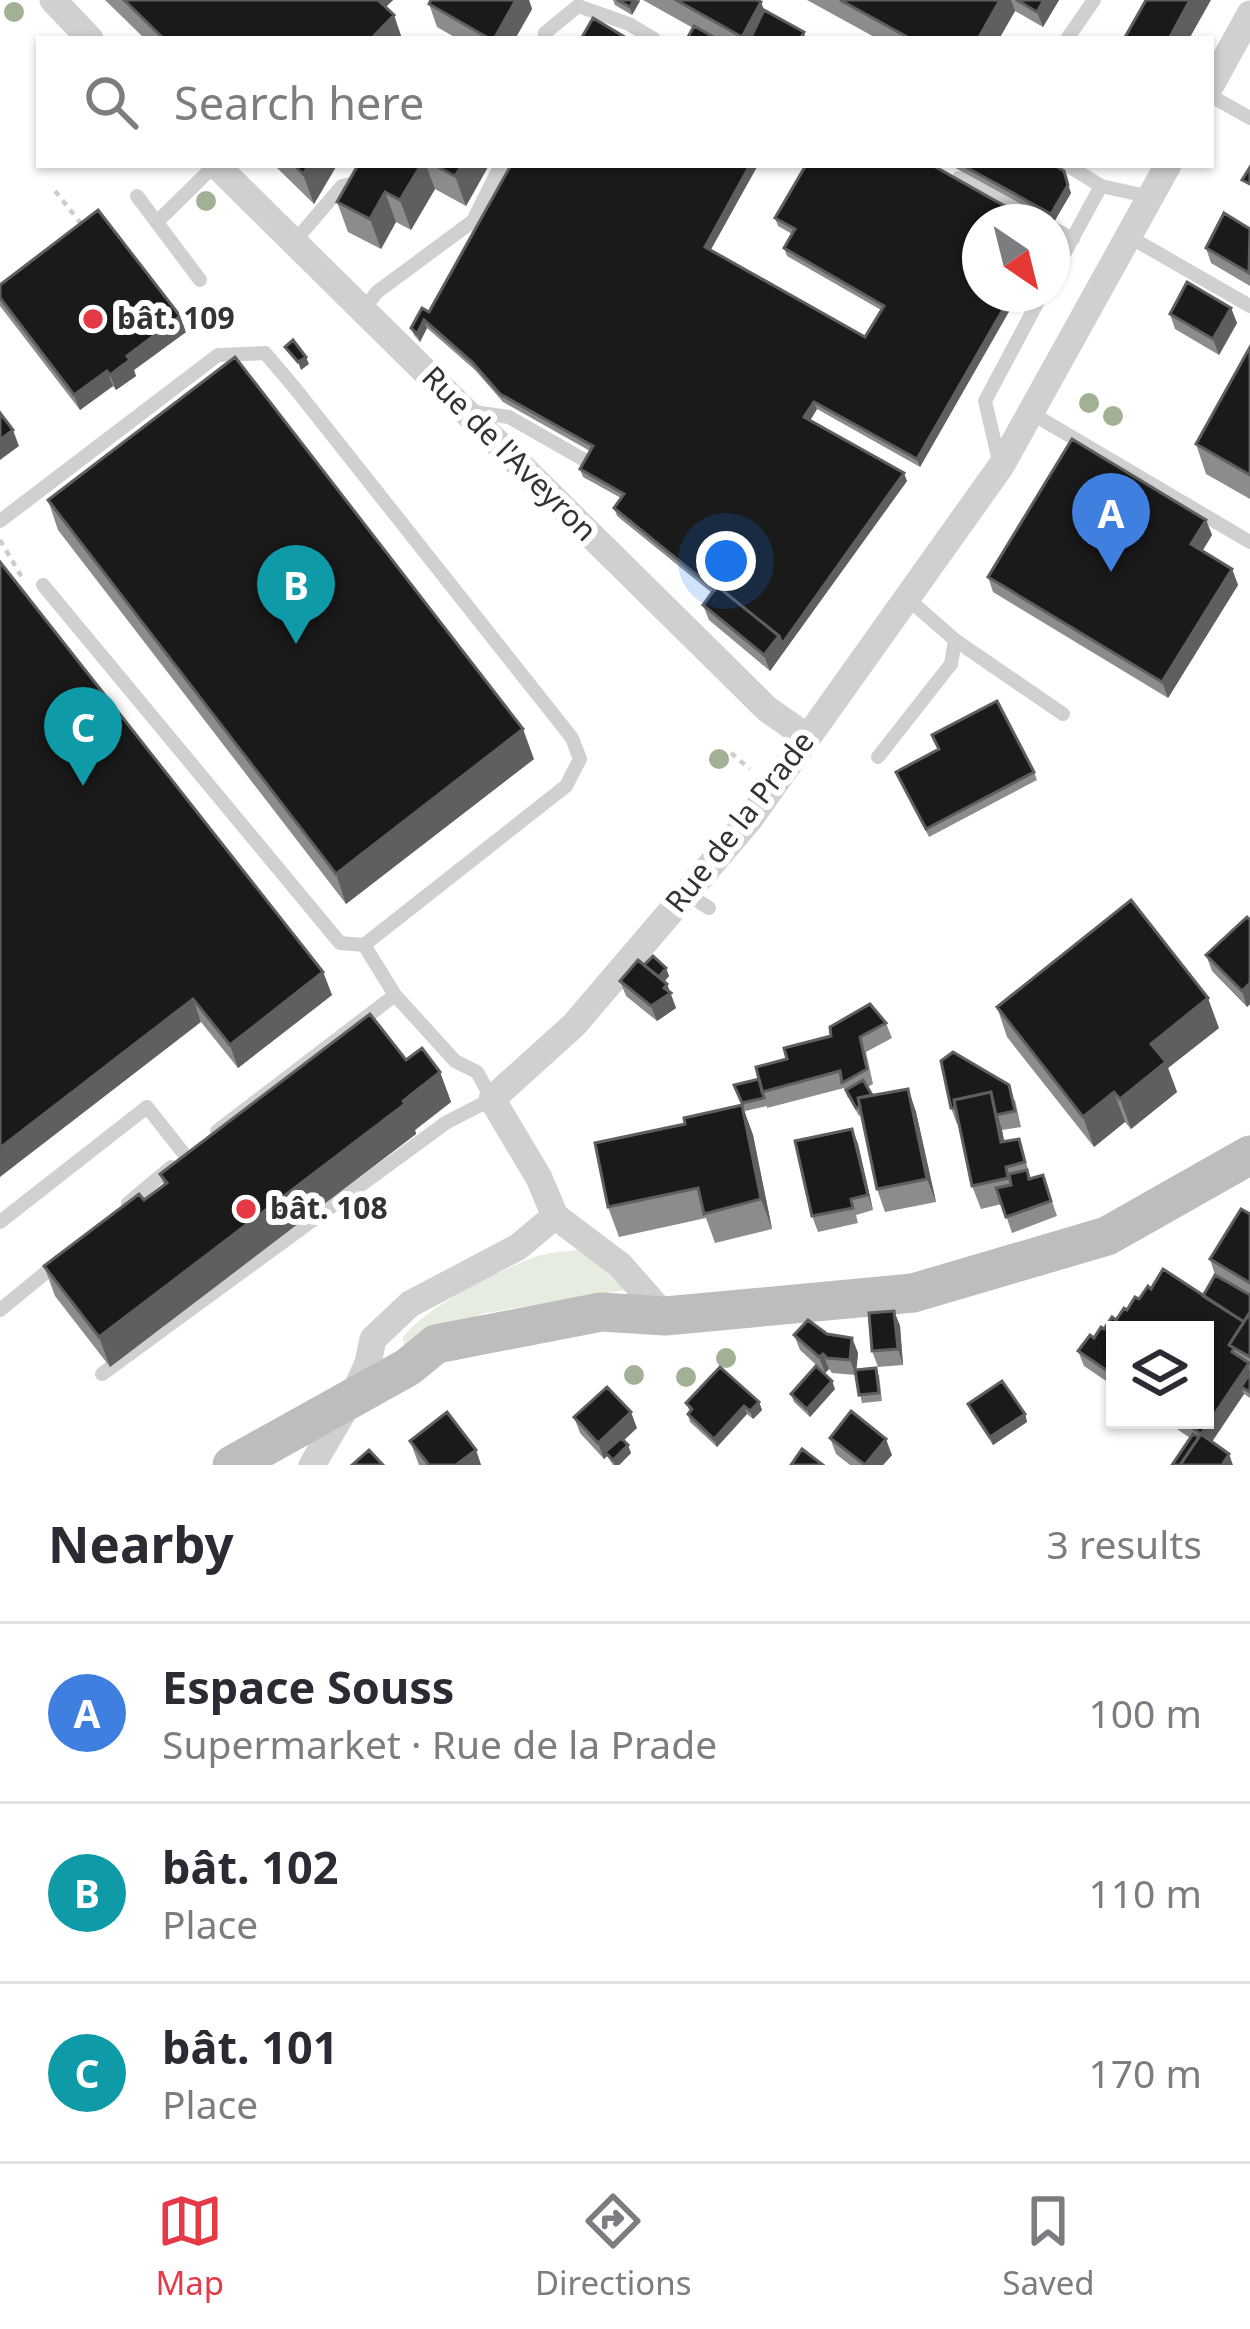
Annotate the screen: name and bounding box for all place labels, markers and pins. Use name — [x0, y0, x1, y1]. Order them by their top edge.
place label: bât. 109 — [117, 297, 235, 338]
marker: bât. 109 — [80, 306, 106, 332]
pin: A — [1072, 473, 1150, 572]
pin: B — [257, 545, 335, 644]
pin: C — [44, 687, 122, 786]
place label: bât. 108 — [270, 1187, 388, 1228]
marker: bât. 108 — [233, 1196, 259, 1222]

